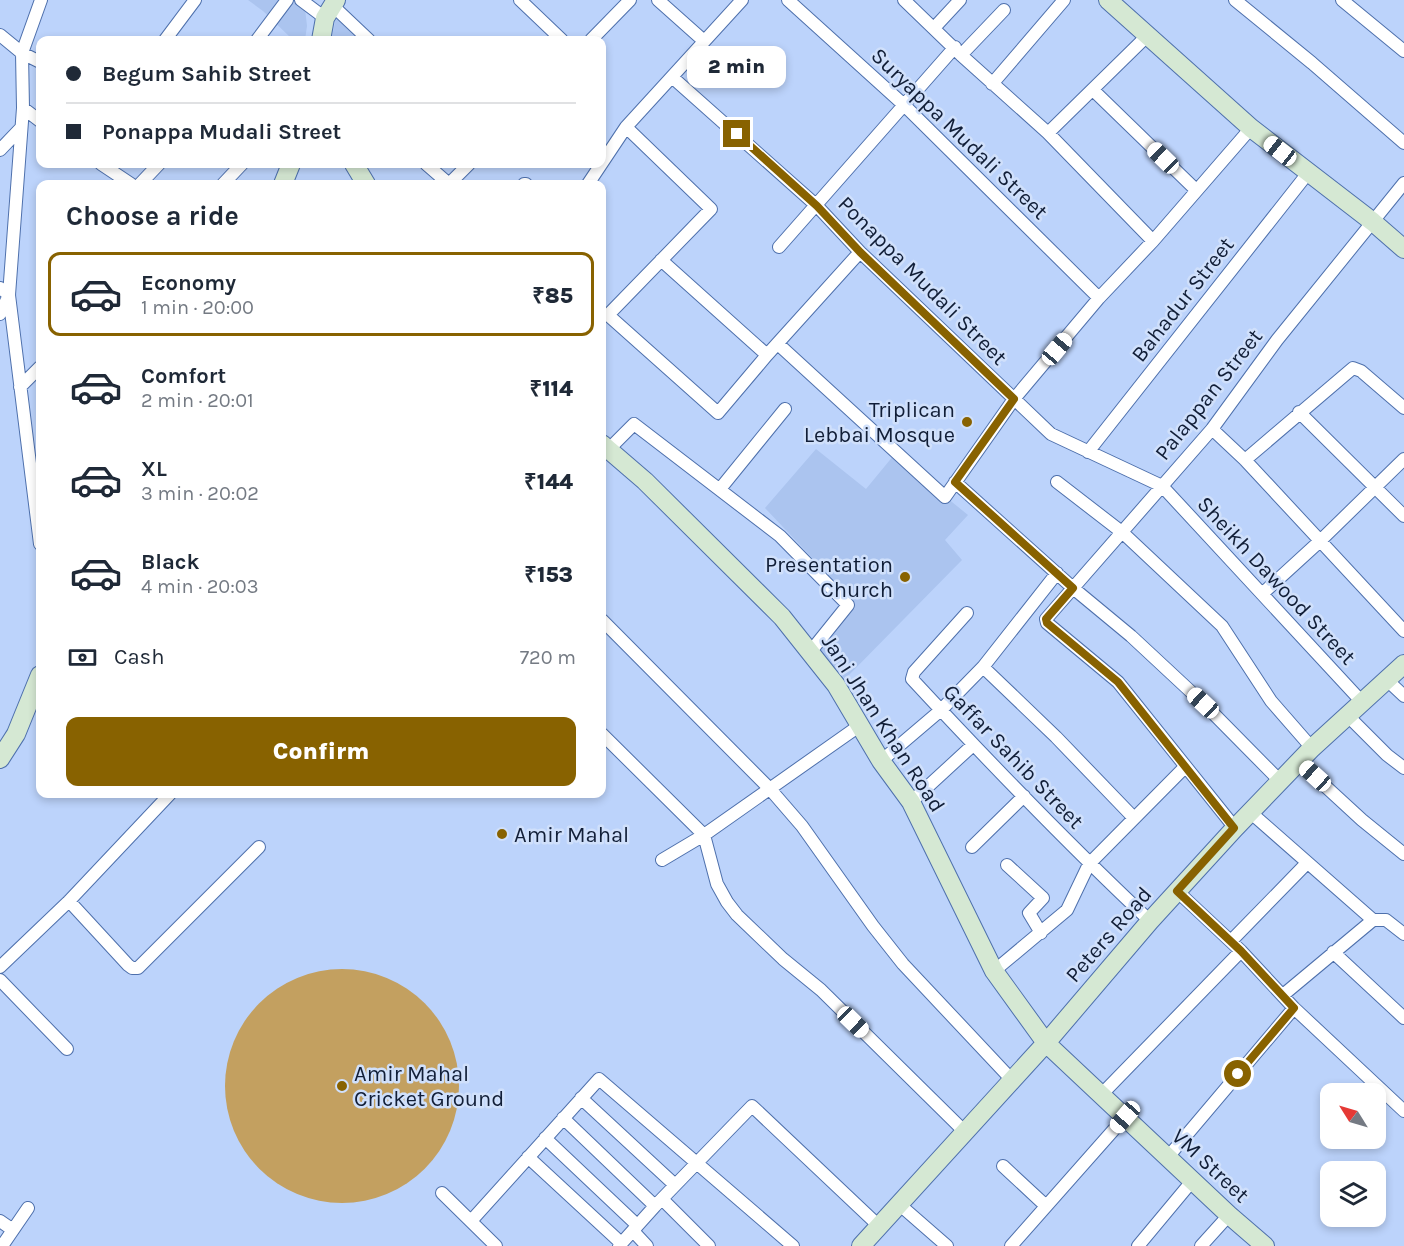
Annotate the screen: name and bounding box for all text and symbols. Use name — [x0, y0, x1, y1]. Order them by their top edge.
street label: Suryappa Mudali Street — [866, 43, 1053, 225]
callout: 2 min — [688, 47, 786, 89]
text: 2 min — [708, 55, 765, 78]
text: Begum Sahib Street — [102, 61, 311, 87]
text: Ponappa Mudali Street — [102, 119, 341, 145]
route end — [723, 120, 750, 147]
car — [1260, 133, 1300, 169]
car — [1144, 139, 1182, 177]
street label: Ponappa Mudali Street — [832, 191, 1012, 371]
text: Choose a ride — [66, 200, 239, 232]
street label: Bahadur Street — [1126, 232, 1240, 367]
icon: car — [69, 267, 123, 321]
text: Economy — [141, 270, 236, 296]
text: ₹85 — [532, 283, 573, 309]
text: 1 min · 20:00 — [141, 296, 254, 319]
street label: Palappan Street — [1150, 324, 1268, 465]
car — [1039, 329, 1075, 369]
icon: car — [69, 360, 123, 414]
text: Comfort — [141, 363, 226, 389]
text: ₹114 — [530, 376, 573, 402]
text: 2 min · 20:01 — [141, 389, 254, 412]
place label: Triplican Lebbai Mosque — [804, 397, 955, 448]
marker: Triplican Lebbai Mosque — [960, 415, 974, 429]
icon: car — [69, 453, 123, 507]
text: XL — [141, 456, 167, 482]
text: ₹144 — [524, 469, 573, 495]
text: 3 min · 20:02 — [141, 482, 259, 505]
street label: Sheikh Dawood Street — [1192, 491, 1361, 670]
icon: car — [69, 546, 123, 600]
text: Black — [141, 549, 200, 575]
place label: Presentation Church — [765, 552, 893, 603]
text: ₹153 — [524, 562, 573, 588]
marker: Presentation Church — [898, 570, 912, 584]
text: 4 min · 20:03 — [141, 575, 258, 598]
street label: Jani Jhan Khan Road — [816, 630, 950, 817]
icon: cash — [66, 641, 99, 674]
text: Cash — [114, 644, 164, 670]
text: 720 m — [520, 646, 576, 669]
street label: Gaffar Sahib Street — [938, 679, 1089, 834]
car — [1184, 684, 1222, 722]
button: Confirm — [66, 717, 576, 786]
car — [1296, 757, 1334, 795]
place label: Amir Mahal — [514, 822, 629, 848]
marker: Amir Mahal — [495, 827, 509, 841]
street label: Peters Road — [1060, 881, 1157, 988]
car — [834, 1003, 872, 1041]
route start — [1224, 1060, 1251, 1087]
place label: Amir Mahal Cricket Ground — [354, 1061, 504, 1112]
marker: Amir Mahal Cricket Ground — [335, 1079, 349, 1093]
north arrow — [1320, 1083, 1386, 1149]
map controls — [1320, 1083, 1386, 1227]
car — [1106, 1098, 1144, 1136]
street label: VM Street — [1166, 1123, 1255, 1208]
button: layers — [1320, 1161, 1386, 1227]

